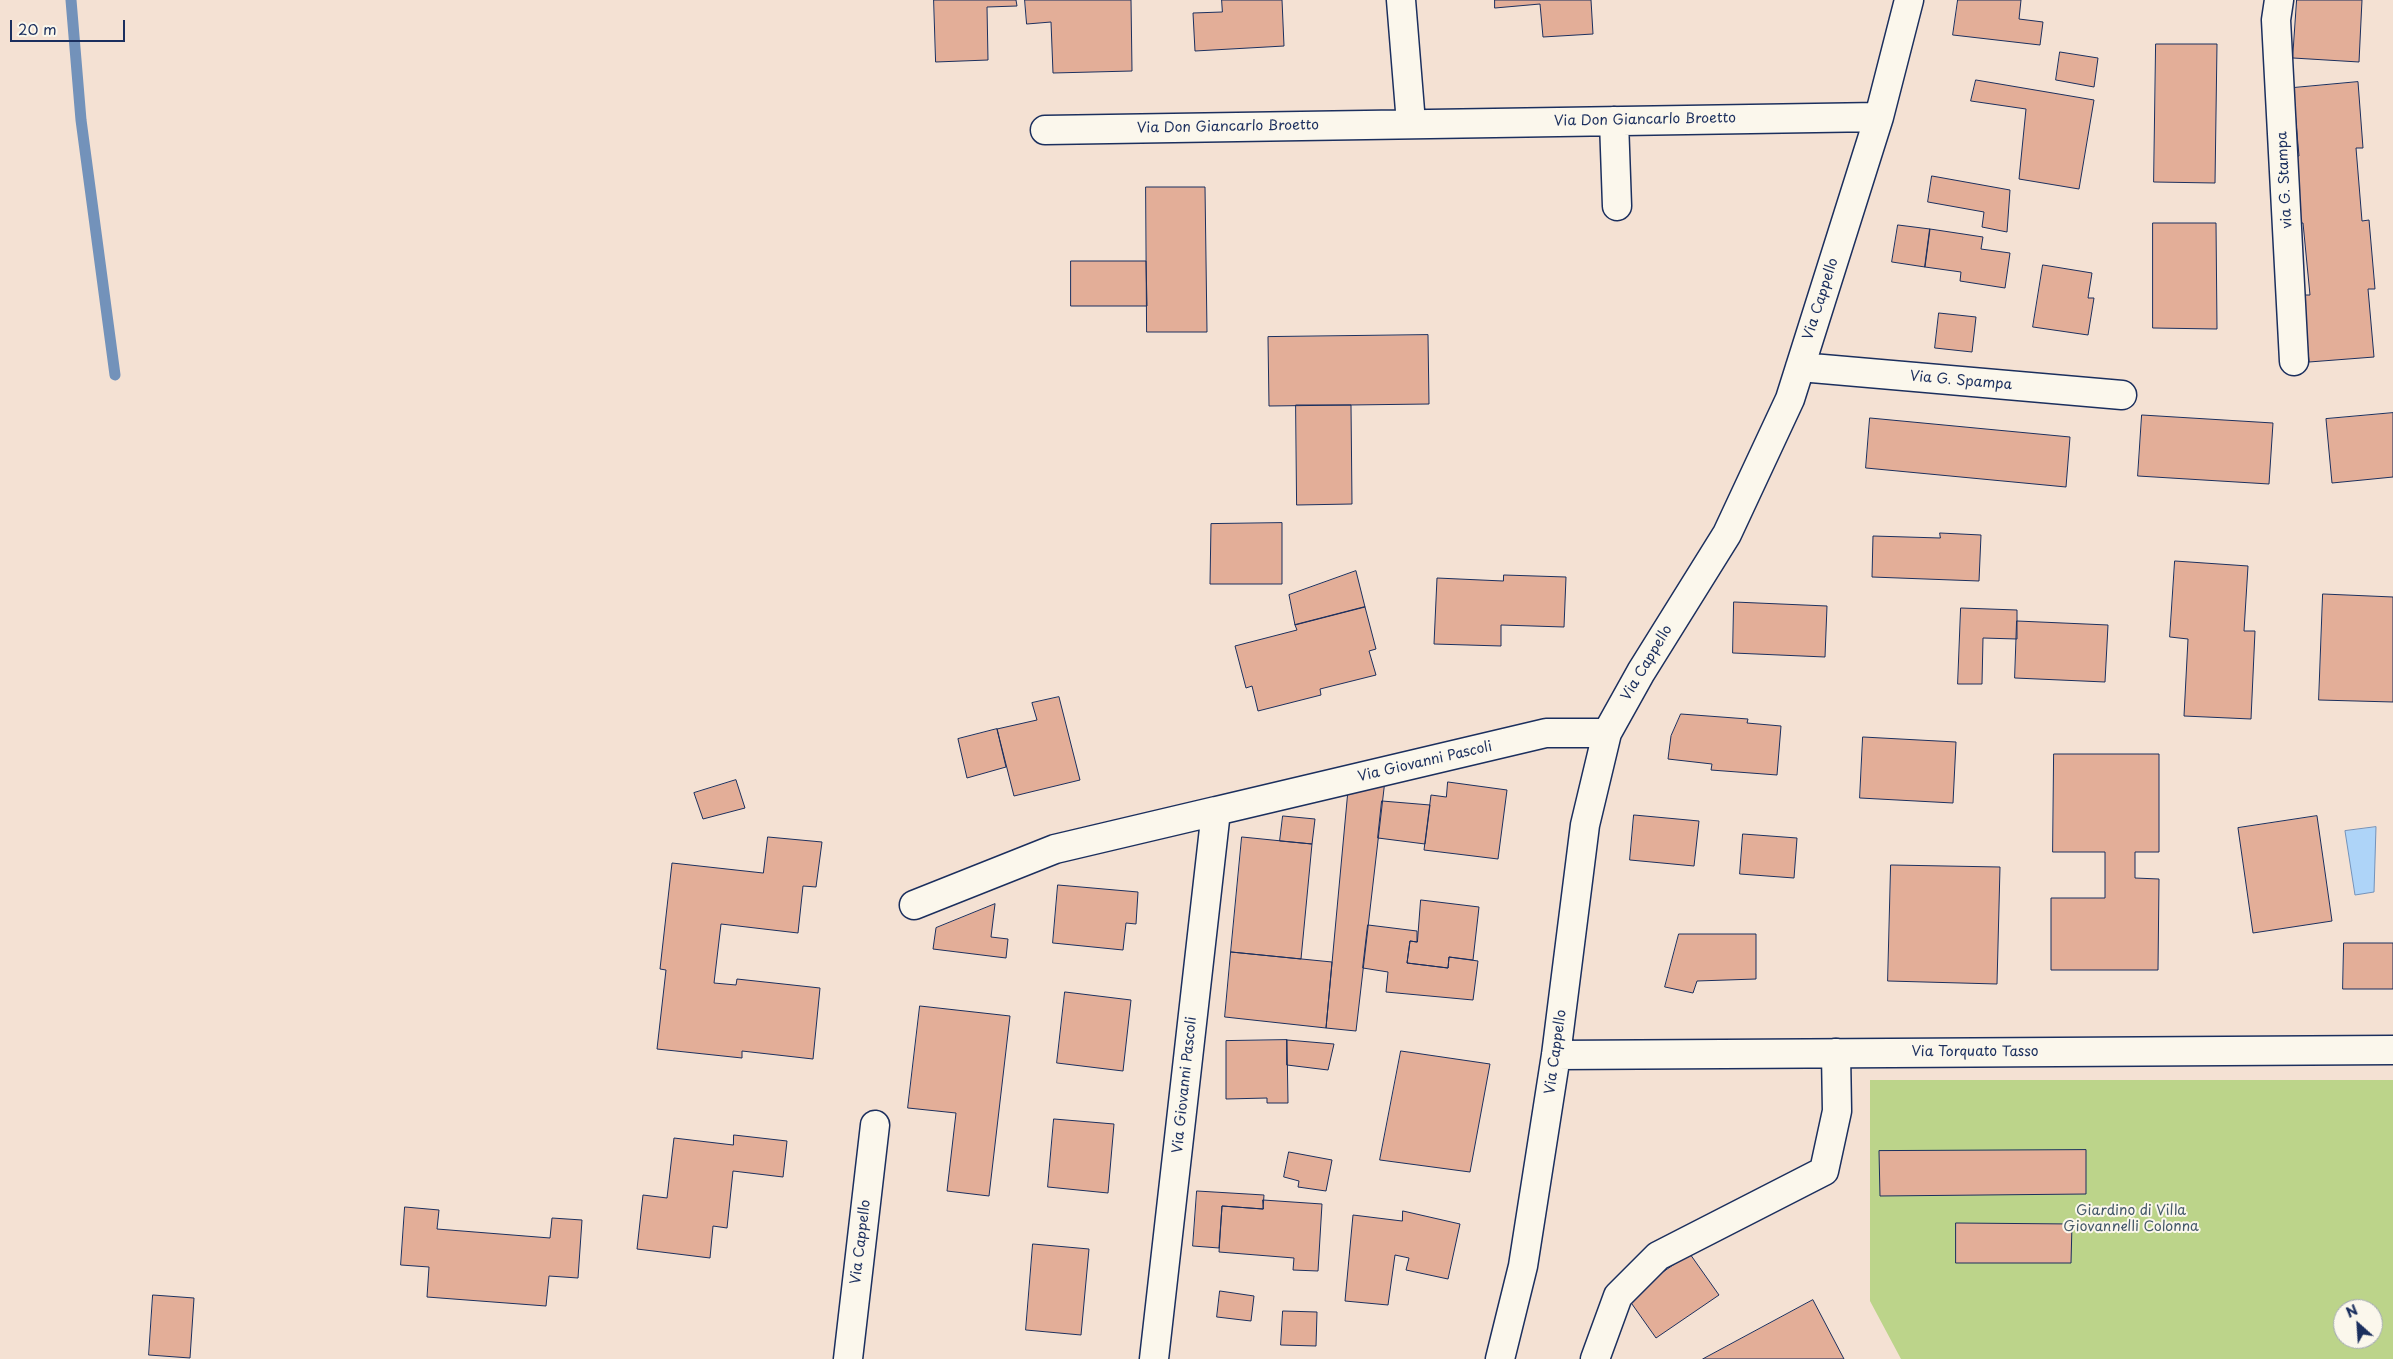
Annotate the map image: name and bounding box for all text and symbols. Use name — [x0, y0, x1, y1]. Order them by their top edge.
scale bar — [12, 10, 128, 42]
text: 20 m — [18, 17, 57, 40]
street label: Via Don Giancarlo Broetto — [1554, 110, 1736, 130]
street label: Via Don Giancarlo Broetto — [1137, 117, 1319, 137]
street label: via G. Stampa — [2274, 131, 2296, 229]
street label: Via Cappello — [1800, 256, 1842, 342]
street label: Via G. Spampa — [1909, 368, 2013, 394]
street label: Via Cappello — [1618, 622, 1676, 704]
street label: Via Giovanni Pascoli — [1356, 738, 1494, 786]
street label: Via Cappello — [1542, 1009, 1570, 1095]
street label: Via Giovanni Pascoli — [1169, 1016, 1201, 1154]
street label: Via Torquato Tasso — [1911, 1044, 2039, 1060]
street label: Via Cappello — [847, 1199, 875, 1285]
park label: Giardino di Villa Giovannelli Colonna — [2063, 1203, 2199, 1236]
north arrow — [2333, 1299, 2383, 1349]
text: N — [2342, 1299, 2361, 1323]

